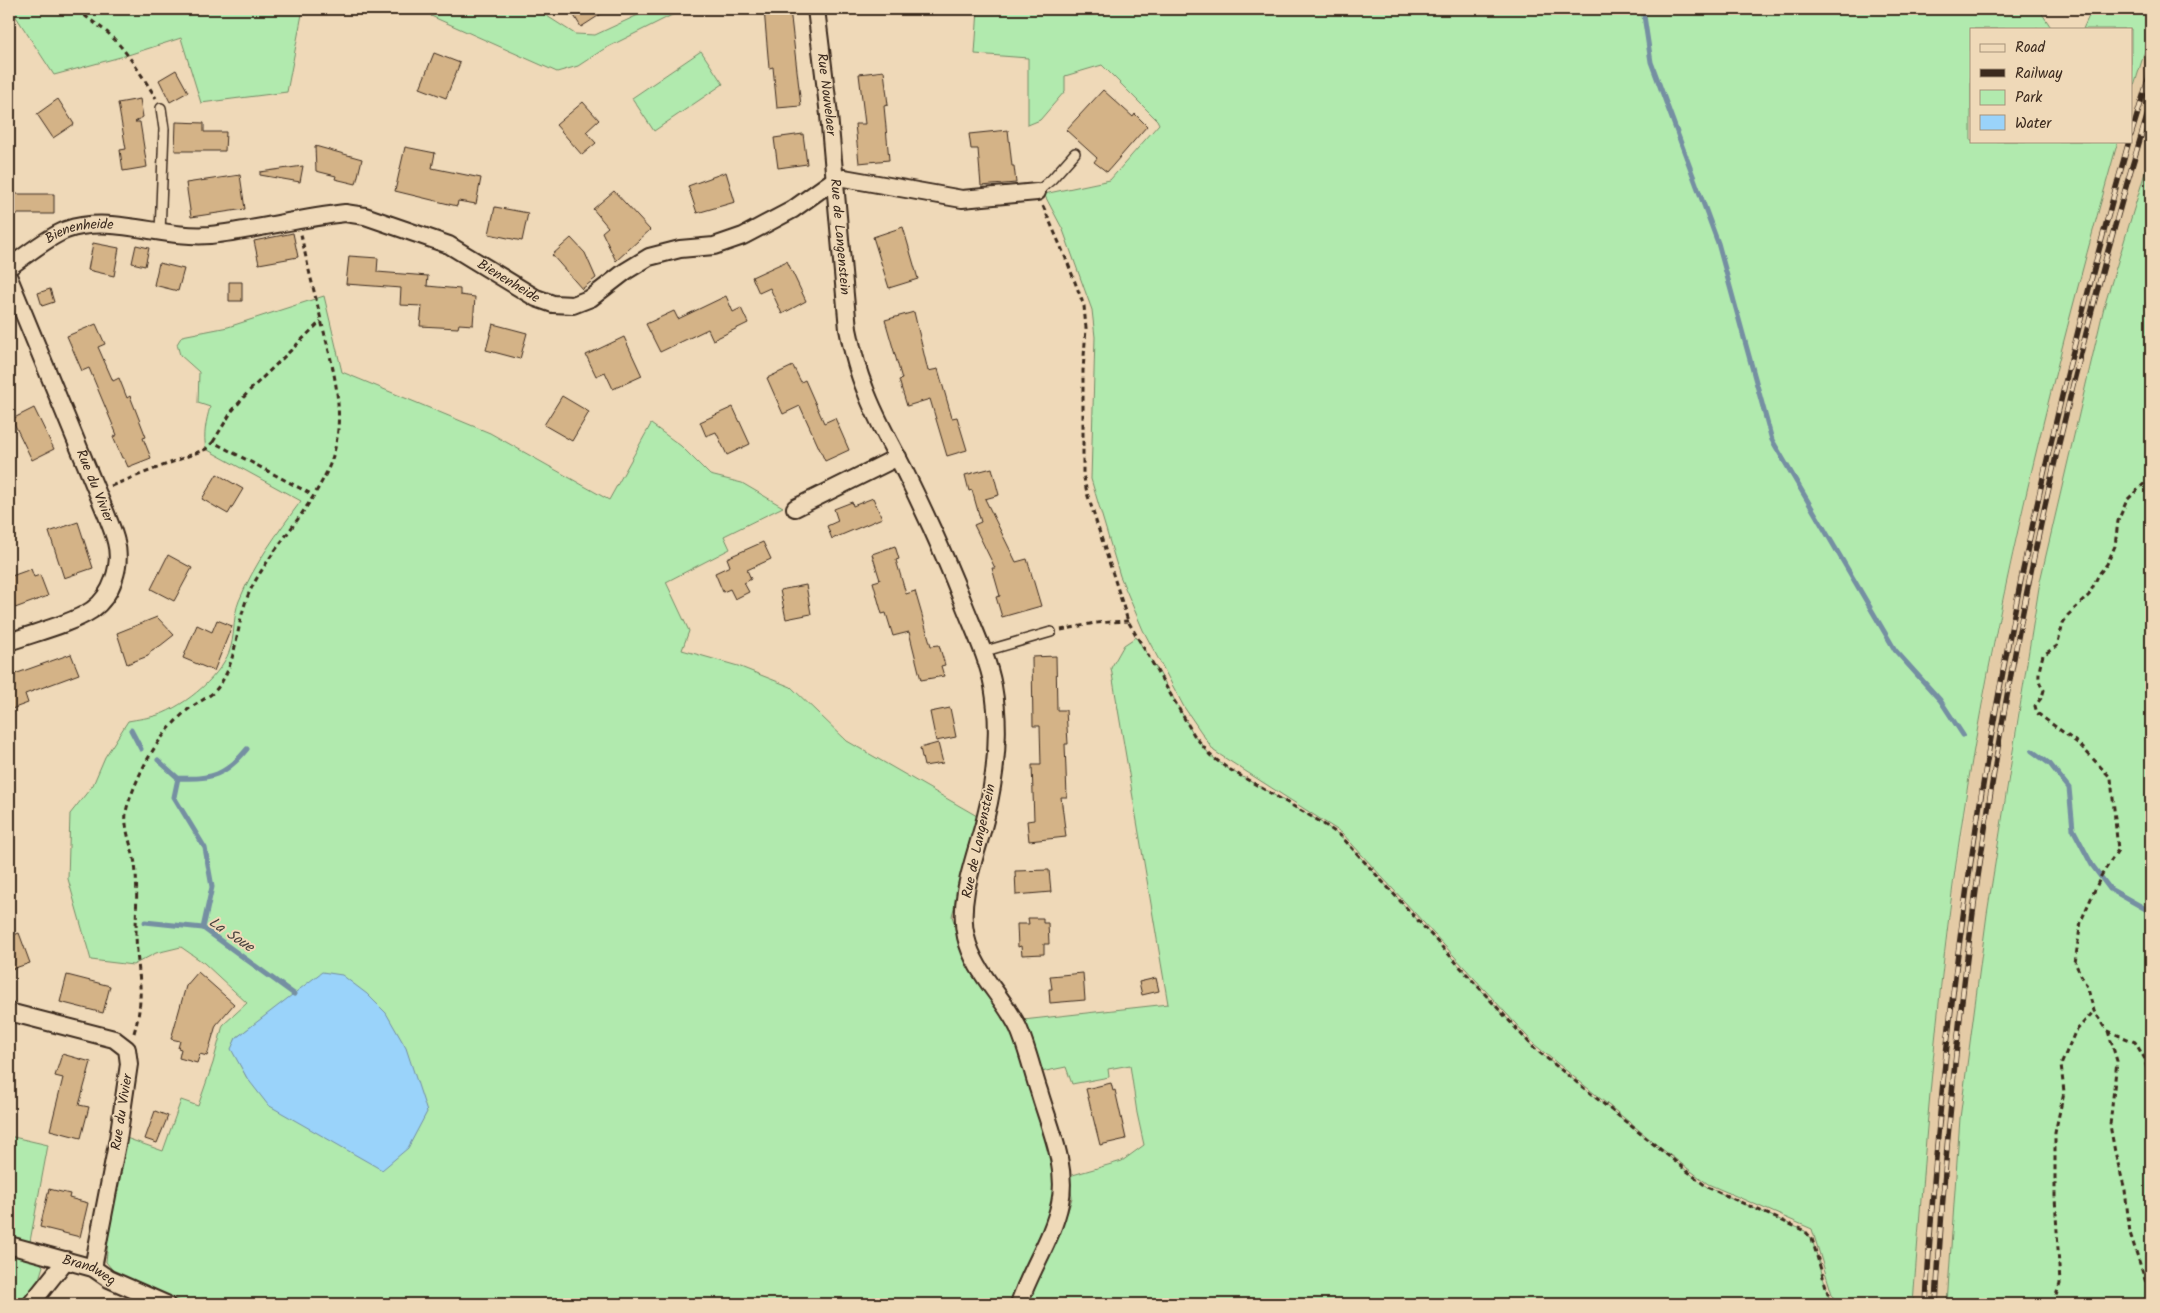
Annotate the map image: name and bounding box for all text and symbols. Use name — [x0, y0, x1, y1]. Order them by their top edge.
legend — [1970, 28, 2132, 142]
text: Road — [2015, 36, 2046, 60]
street label: Rue Nouvelaer — [811, 52, 842, 138]
text: Railway — [2015, 62, 2063, 86]
text: Park — [2015, 86, 2043, 110]
text: Water — [2015, 112, 2052, 136]
street label: Rue de Langenstein — [824, 178, 856, 296]
street label: Bienenheide — [41, 214, 115, 250]
street label: Bienenheide — [473, 254, 545, 309]
street label: Rue du Vivier — [70, 446, 120, 527]
street label: Rue de Langenstein — [956, 782, 1002, 900]
water label: La Soue — [204, 911, 259, 960]
street label: Rue du Vivier — [105, 1071, 139, 1152]
street label: Brandweg — [60, 1249, 119, 1291]

